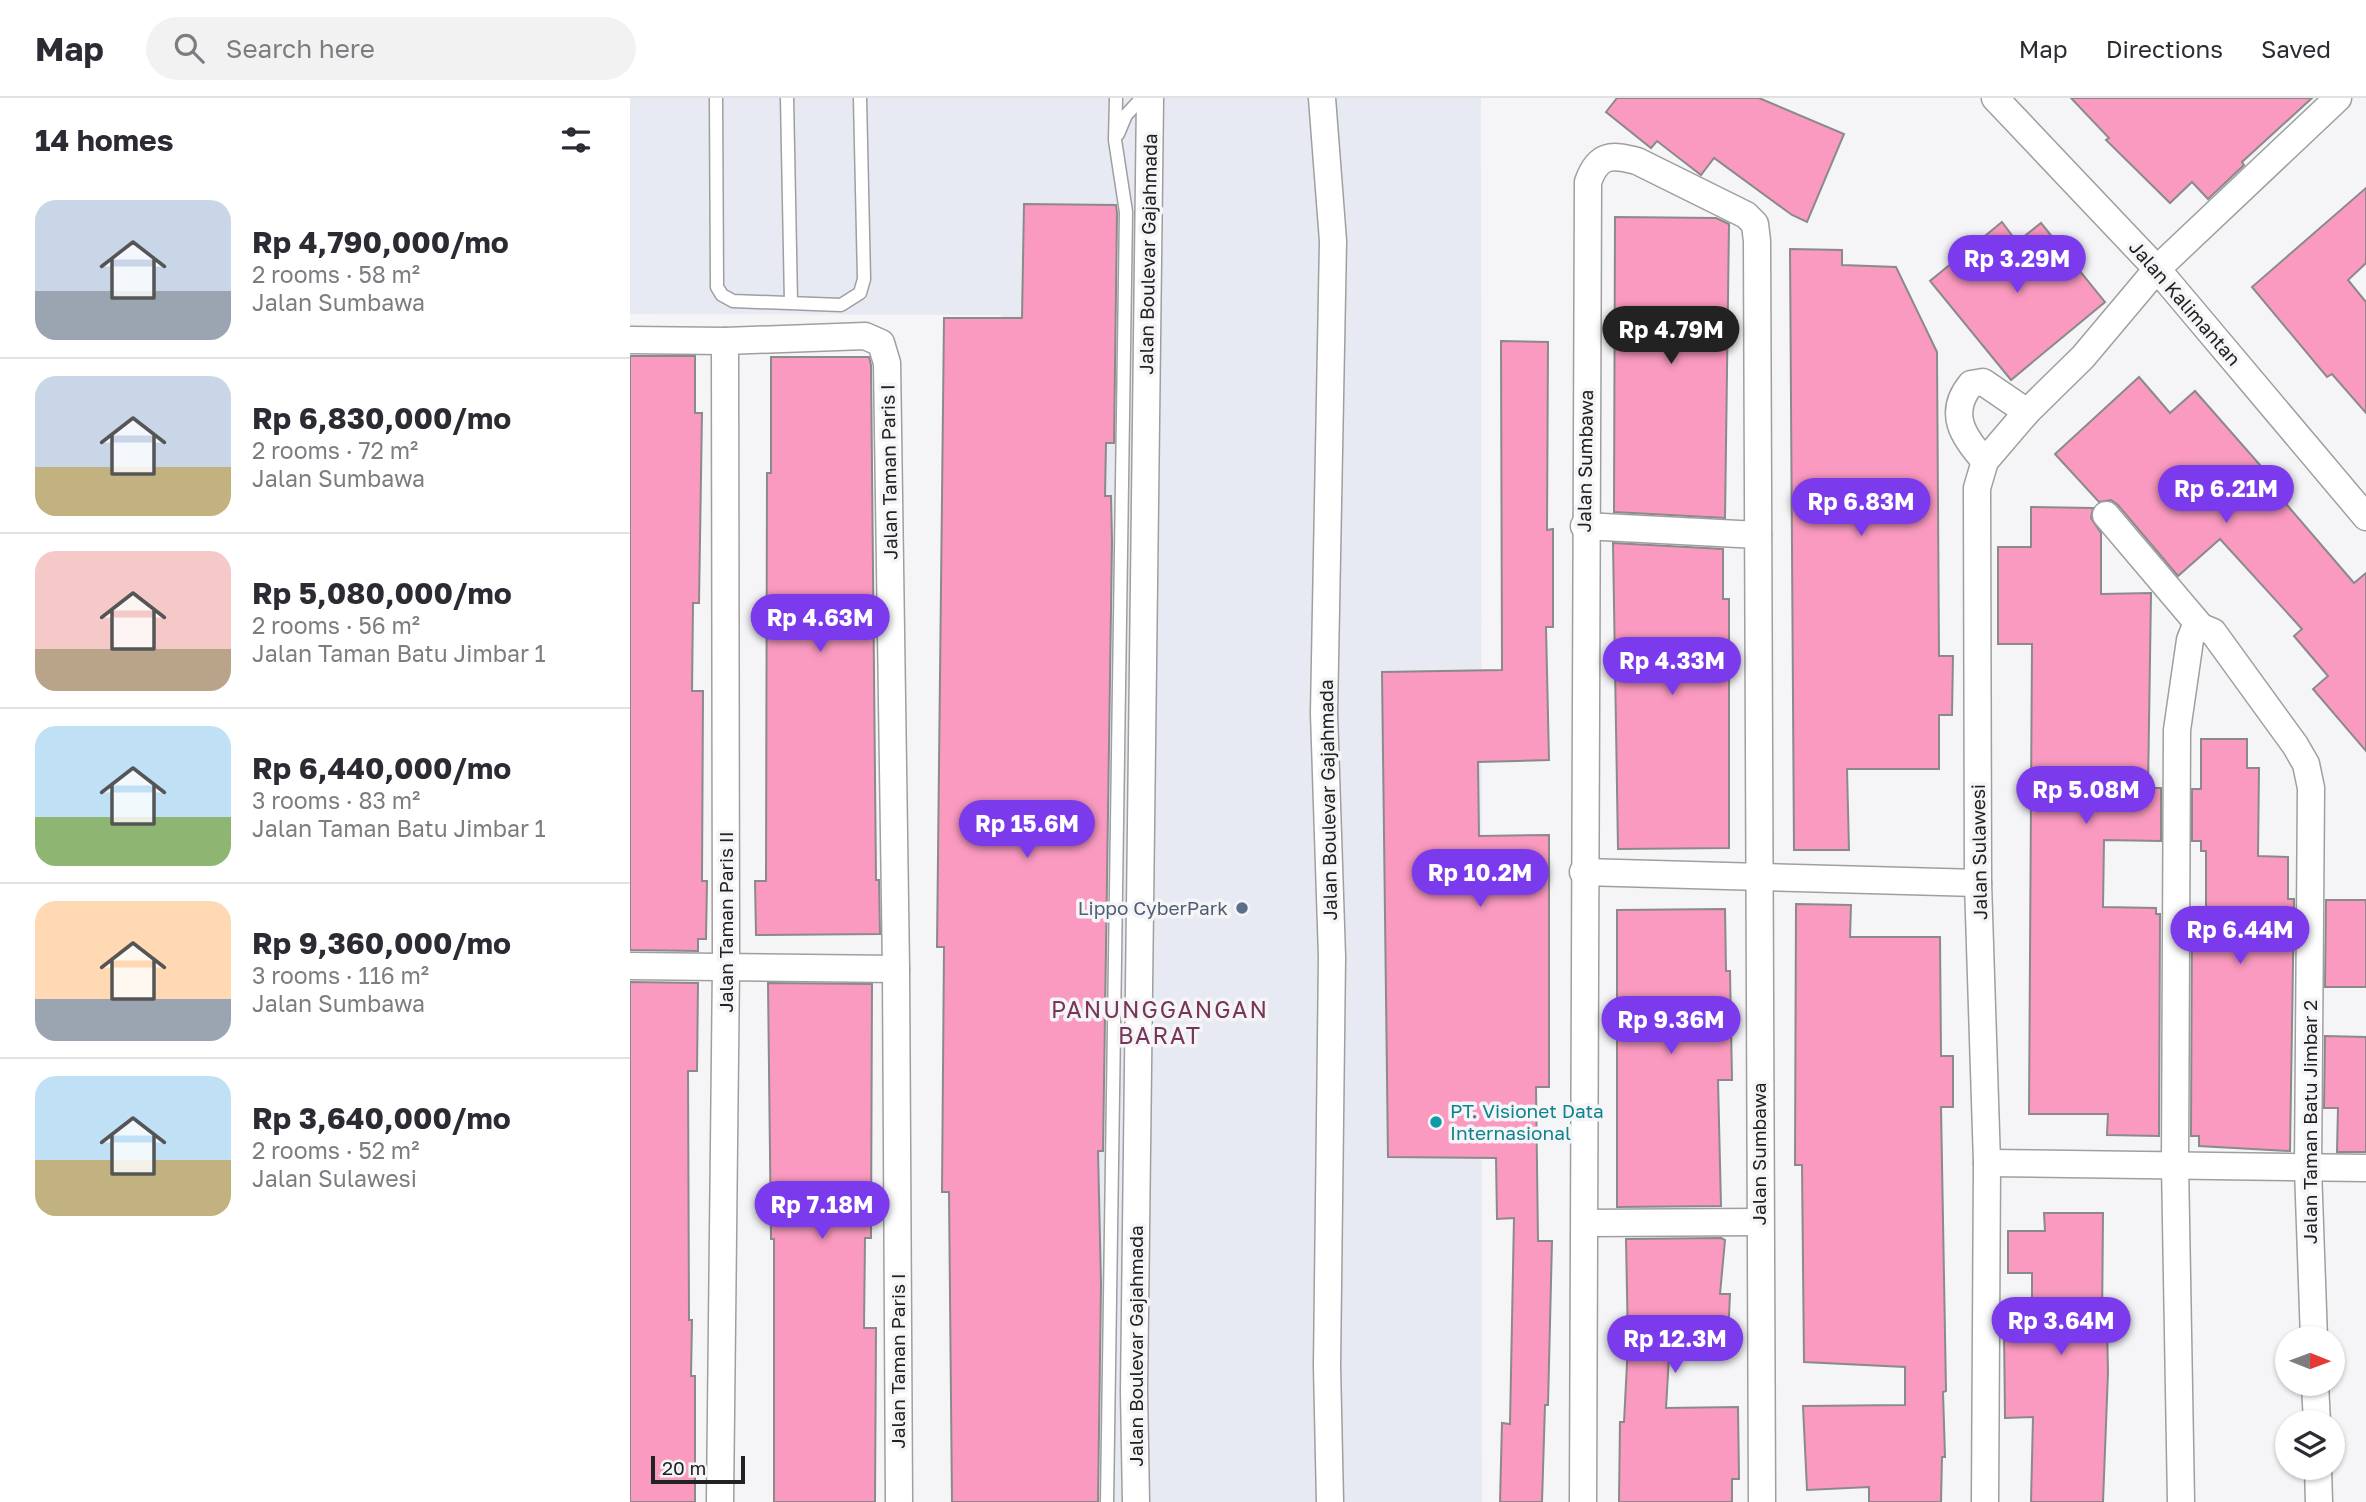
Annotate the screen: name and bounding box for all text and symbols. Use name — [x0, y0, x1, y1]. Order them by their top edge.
search box — [146, 17, 636, 80]
text: Map — [35, 29, 104, 68]
icon: search — [170, 29, 208, 67]
text: Search here — [226, 33, 375, 64]
text: Map — [2019, 34, 2068, 63]
text: Directions — [2106, 34, 2223, 63]
text: Saved — [2261, 34, 2331, 63]
icon: filters — [557, 121, 595, 159]
text: 14 homes — [35, 122, 174, 158]
street label: Jalan Boulevar Gajahmada — [1134, 133, 1161, 375]
text: Rp 4,790,000/mo — [252, 224, 509, 260]
icon: home — [91, 228, 175, 312]
street label: Jalan Kalimantan — [2125, 235, 2246, 370]
pin: Rp 3.29M — [1945, 236, 2089, 295]
text: Rp 3.29M — [1964, 244, 2070, 272]
text: 2 rooms · 58 m² — [252, 260, 420, 288]
text: Jalan Sumbawa — [252, 288, 425, 316]
pin: Rp 4.79M — [1599, 306, 1743, 366]
text: Rp 4.79M — [1618, 315, 1724, 343]
street label: Jalan Taman Paris I — [875, 384, 902, 560]
street label: Jalan Sumbawa — [1572, 389, 1597, 533]
text: Rp 6,830,000/mo — [252, 400, 511, 436]
icon: home — [91, 404, 175, 488]
text: 2 rooms · 72 m² — [252, 436, 418, 464]
text: Jalan Sumbawa — [252, 464, 425, 492]
pin: Rp 6.21M — [2154, 466, 2298, 525]
text: Rp 6.21M — [2174, 474, 2278, 502]
pin: Rp 6.83M — [1789, 478, 1933, 538]
text: Rp 6.83M — [1807, 487, 1915, 515]
text: Rp 5,080,000/mo — [252, 575, 512, 611]
icon: home — [91, 579, 175, 663]
pin: Rp 4.63M — [748, 594, 892, 654]
text: Rp 4.63M — [767, 603, 873, 631]
text: 2 rooms · 56 m² — [252, 611, 420, 639]
pin: Rp 4.33M — [1600, 638, 1744, 697]
text: Jalan Taman Batu Jimbar 1 — [252, 639, 546, 667]
text: Rp 4.33M — [1619, 646, 1725, 674]
street label: Jalan Boulevar Gajahmada — [1314, 679, 1341, 921]
text: Rp 6,440,000/mo — [252, 750, 511, 786]
icon: home — [91, 754, 175, 838]
pin: Rp 5.08M — [2014, 766, 2158, 826]
text: Rp 5.08M — [2032, 775, 2140, 803]
street label: Jalan Sulawesi — [1966, 784, 1991, 920]
text: 3 rooms · 83 m² — [252, 786, 420, 814]
pin: Rp 15.6M — [955, 800, 1099, 860]
text: Rp 15.6M — [975, 809, 1079, 837]
text: Jalan Taman Batu Jimbar 1 — [252, 814, 546, 842]
street label: Jalan Taman Paris II — [714, 831, 737, 1013]
pin: Rp 10.2M — [1408, 850, 1552, 909]
text: Rp 10.2M — [1428, 858, 1532, 886]
place label: Lippo CyberPark — [1078, 896, 1228, 919]
marker: Lippo CyberPark — [1234, 900, 1250, 916]
pin: Rp 6.44M — [2168, 906, 2312, 966]
text: Rp 6.44M — [2186, 915, 2294, 943]
text: Rp 9,360,000/mo — [252, 925, 511, 961]
icon: home — [91, 929, 175, 1013]
text: 3 rooms · 116 m² — [252, 961, 429, 989]
text: Jalan Sumbawa — [252, 989, 425, 1017]
district label: PANUNGGANGAN BARAT — [1051, 995, 1269, 1049]
pin: Rp 9.36M — [1599, 996, 1743, 1056]
street label: Jalan Taman Batu Jimbar 2 — [2298, 1000, 2321, 1244]
text: Rp 9.36M — [1618, 1005, 1724, 1033]
street label: Jalan Sumbawa — [1747, 1083, 1770, 1225]
place label: PT. Visionet Data Internasional — [1450, 1099, 1604, 1144]
text: Rp 3,640,000/mo — [252, 1100, 511, 1136]
icon: home — [91, 1104, 175, 1188]
marker: PT. Visionet Data Internasional — [1428, 1114, 1444, 1130]
text: 2 rooms · 52 m² — [252, 1136, 419, 1164]
text: Jalan Sulawesi — [252, 1164, 417, 1192]
pin: Rp 7.18M — [750, 1182, 894, 1241]
text: Rp 7.18M — [771, 1190, 873, 1218]
street label: Jalan Boulevar Gajahmada — [1124, 1225, 1147, 1467]
street label: Jalan Taman Paris I — [886, 1273, 909, 1449]
pin: Rp 3.64M — [1989, 1298, 2133, 1357]
text: Rp 3.64M — [2008, 1306, 2114, 1334]
pin: Rp 12.3M — [1603, 1316, 1747, 1375]
text: Rp 12.3M — [1623, 1324, 1727, 1352]
north arrow — [2275, 1326, 2345, 1396]
map controls — [2275, 1326, 2345, 1480]
button: layers — [2275, 1410, 2345, 1480]
scale bar — [651, 1453, 746, 1485]
text: 20 m — [662, 1456, 706, 1479]

